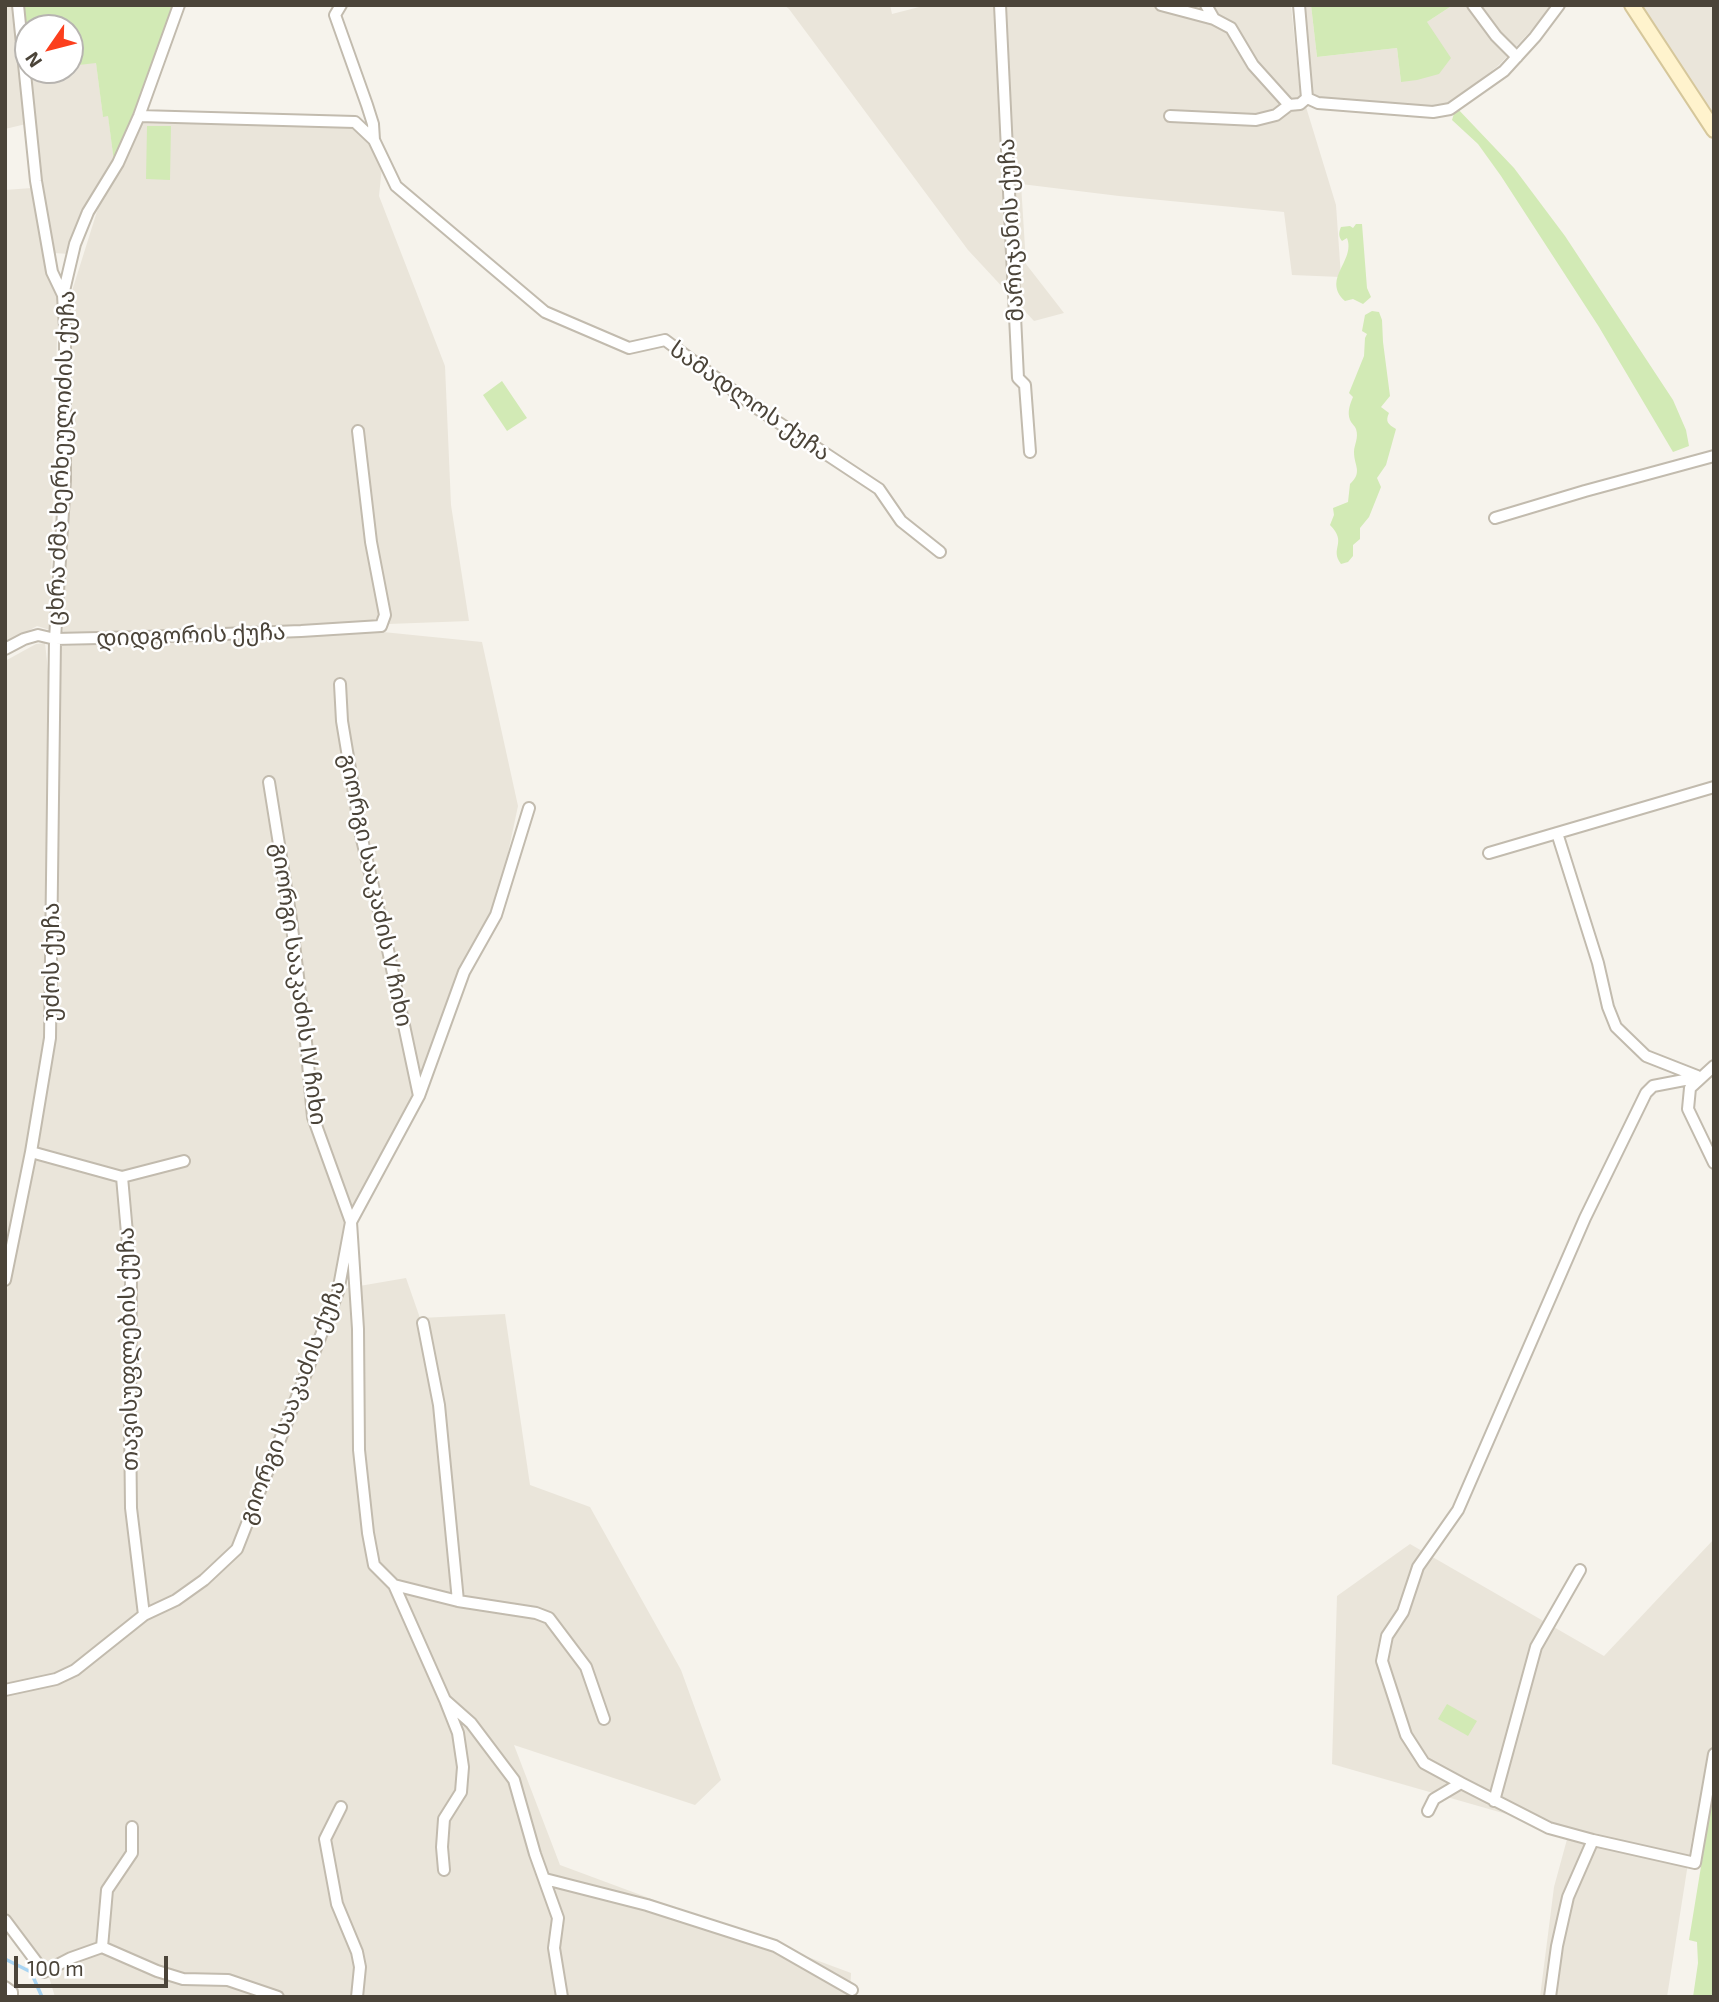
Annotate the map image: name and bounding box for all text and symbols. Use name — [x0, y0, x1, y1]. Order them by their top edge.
north arrow — [14, 14, 84, 84]
text: N — [20, 48, 46, 72]
street label: მარიჯანის ქუჩა — [992, 138, 1030, 322]
street label: ცხრა ძმა ხერხეულიძის ქუჩა — [41, 290, 81, 626]
street label: სამადლოს ქუჩა — [664, 335, 836, 467]
street label: დიდგორის ქუჩა — [96, 618, 286, 652]
street label: გიორგი სააკაძის V ჩიხი — [334, 751, 418, 1029]
street label: გიორგი სააკაძის IV ჩიხი — [266, 841, 332, 1127]
street label: უძოს ქუჩა — [37, 902, 65, 1022]
street label: თავისუფლების ქუჩა — [112, 1227, 144, 1471]
street label: გიორგი სააკაძის ქუჩა — [233, 1276, 351, 1528]
scale bar — [18, 1942, 172, 1986]
text: 100 m — [27, 1955, 84, 1980]

